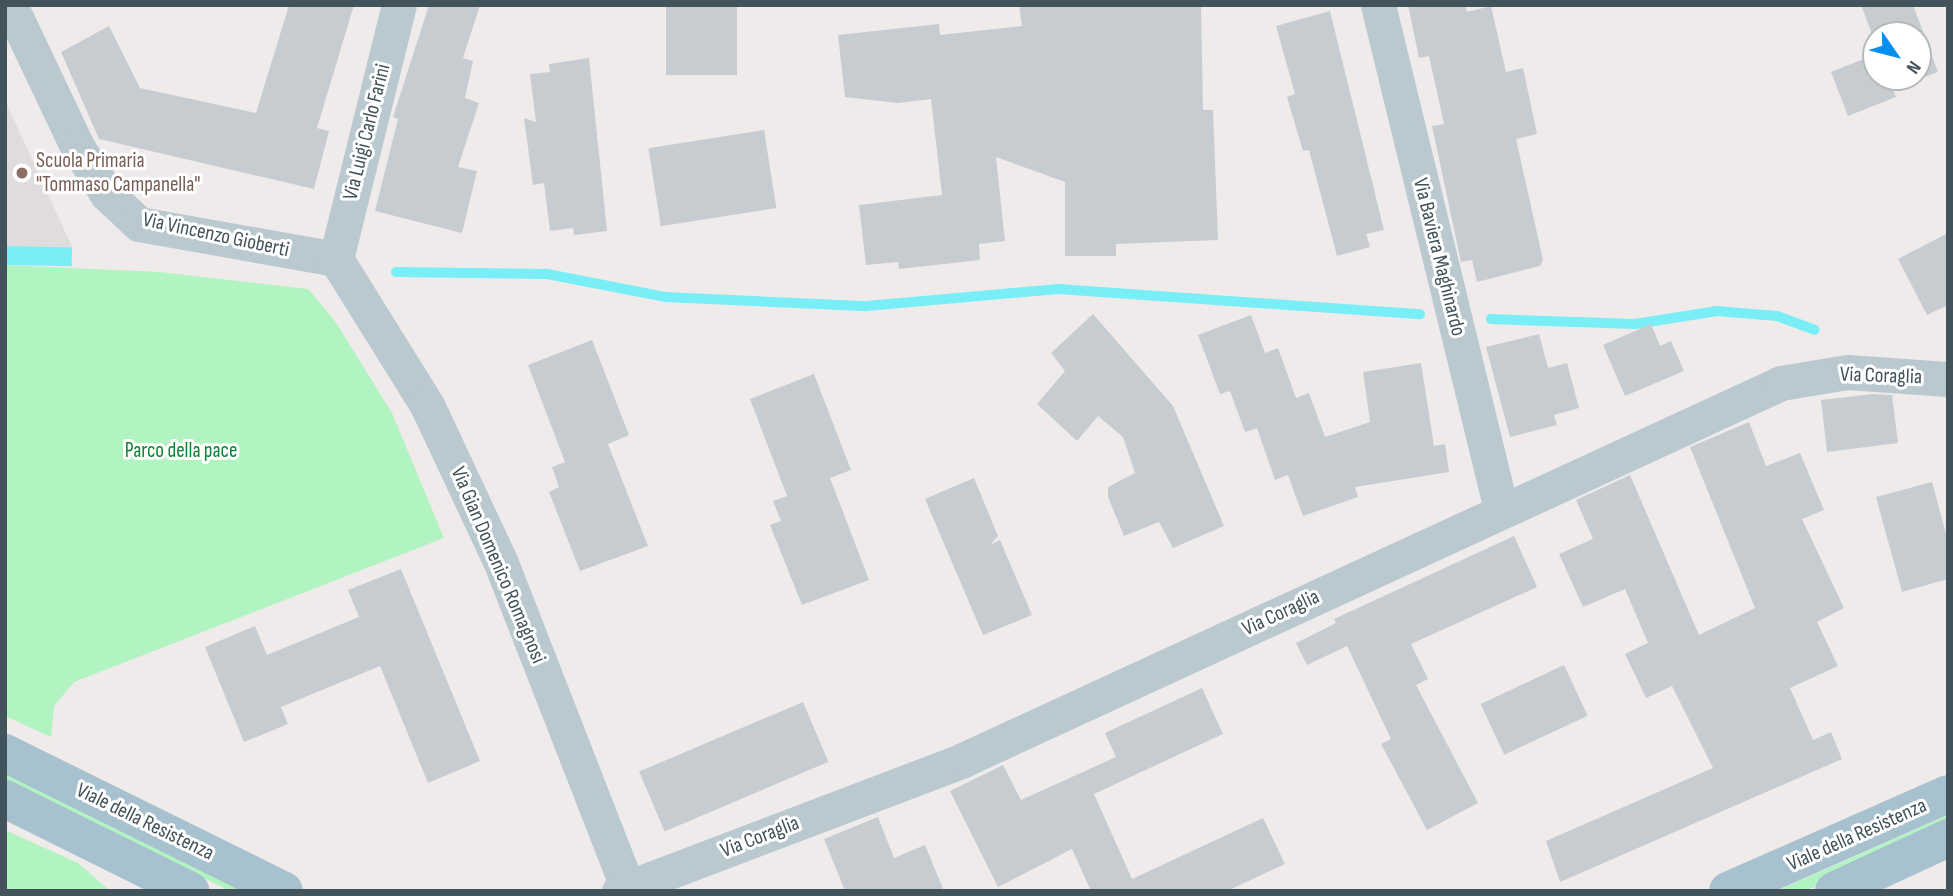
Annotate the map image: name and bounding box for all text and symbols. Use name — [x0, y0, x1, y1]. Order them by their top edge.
north arrow — [1862, 21, 1932, 91]
text: N — [1901, 56, 1925, 78]
street label: Via Luigi Carlo Farini — [338, 61, 396, 203]
place label: Scuola Primaria "Tommaso Campanella" — [36, 148, 200, 198]
marker: Scuola Primaria "Tommaso Campanella" — [14, 165, 30, 181]
street label: Via Baviera Maghinardo — [1407, 175, 1471, 339]
street label: Via Vincenzo Gioberti — [140, 207, 292, 263]
street label: Via Coraglia — [1840, 362, 1922, 390]
park label: Parco della pace — [125, 438, 237, 464]
street label: Via Gian Domenico Romagnosi — [445, 463, 551, 667]
street label: Via Coraglia — [1239, 584, 1323, 642]
street label: Viale della Resistenza — [72, 778, 218, 866]
street label: Viale della Resistenza — [1783, 793, 1931, 877]
street label: Via Coraglia — [717, 811, 803, 863]

